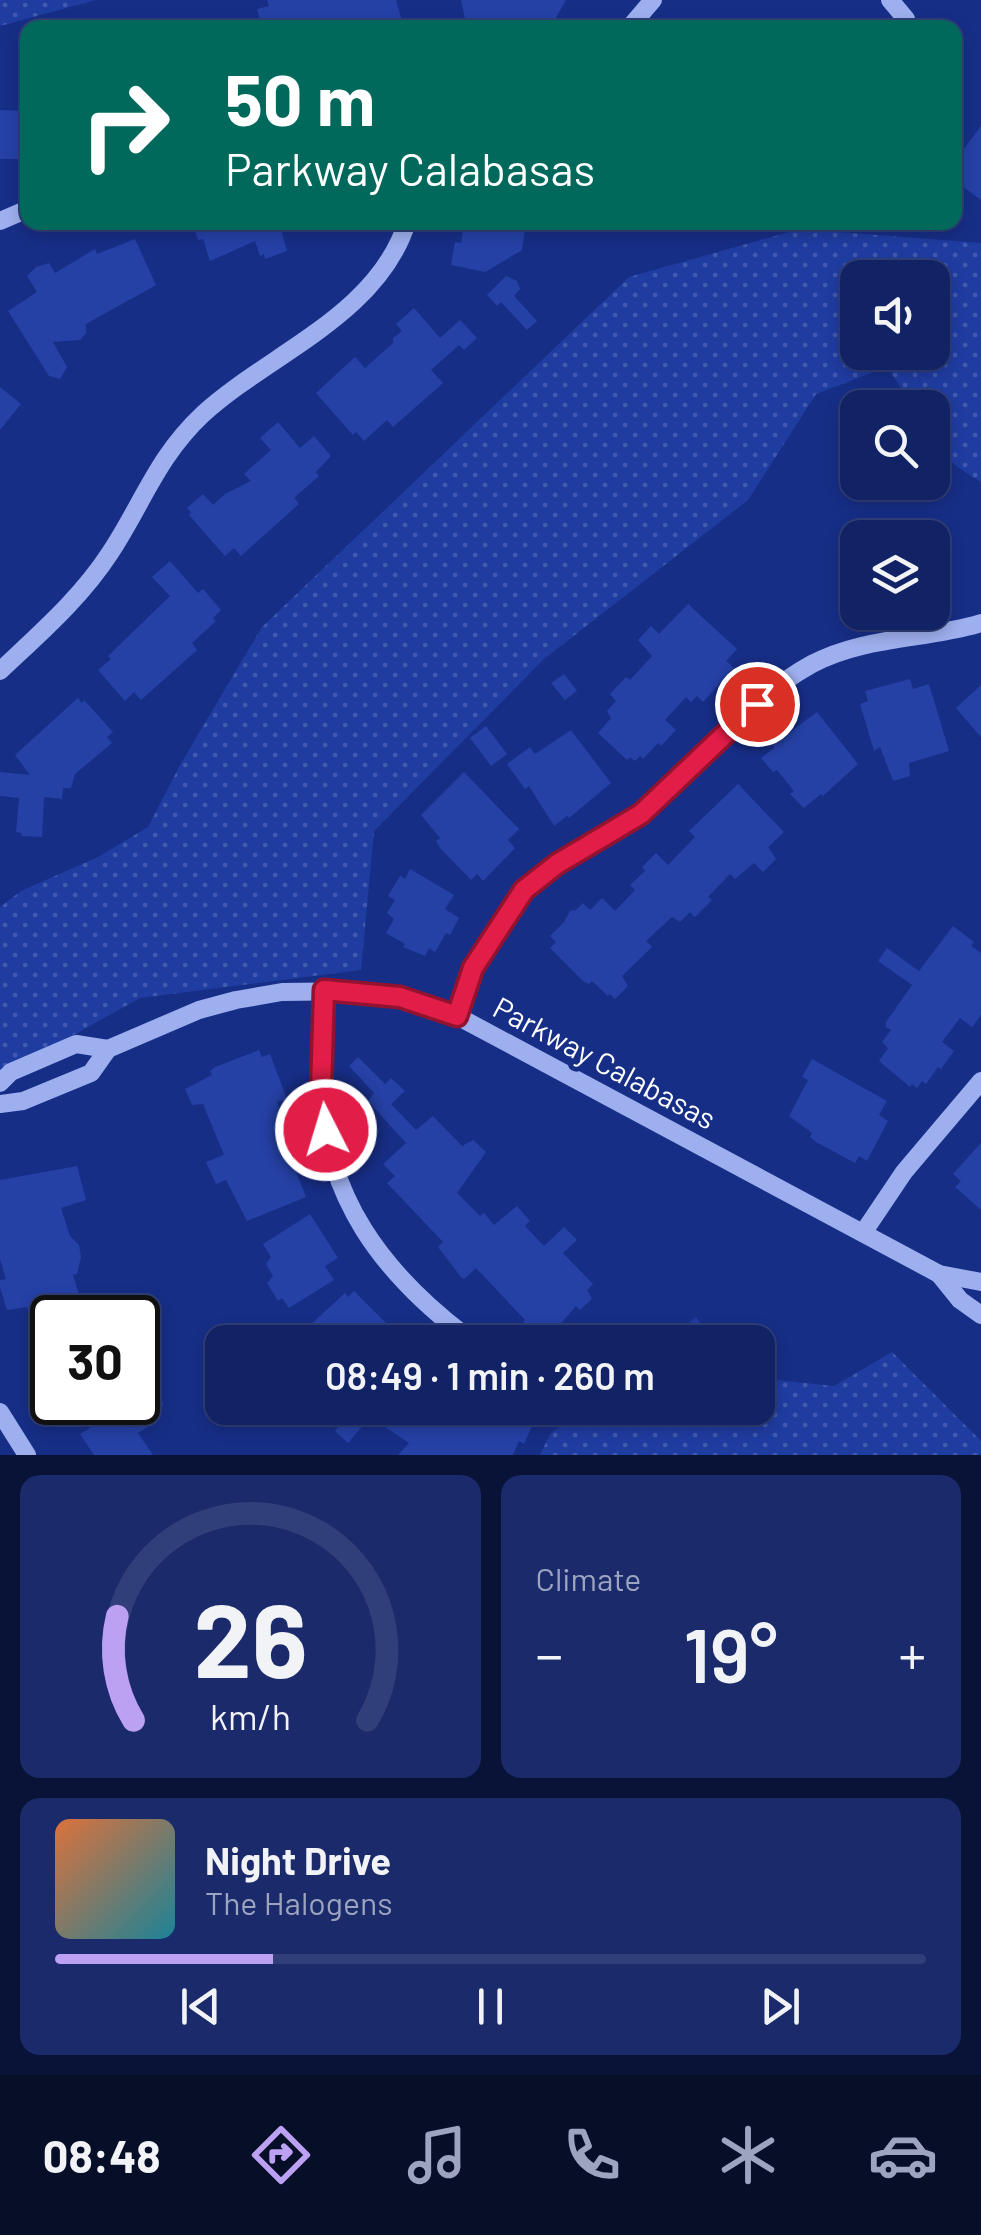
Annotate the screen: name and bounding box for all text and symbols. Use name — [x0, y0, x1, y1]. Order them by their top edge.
text: 50 m — [225, 56, 375, 140]
icon: right — [60, 60, 190, 190]
text: Parkway Calabasas — [225, 141, 595, 195]
map controls — [840, 260, 950, 630]
button: sound — [840, 260, 950, 370]
button: search — [840, 390, 950, 500]
button: layers — [840, 520, 950, 630]
pin — [715, 662, 800, 747]
icon: arrive — [730, 677, 785, 732]
street label: Parkway Calabasas — [488, 988, 722, 1136]
position arrow — [274, 1078, 378, 1182]
speed limit sign: 30 — [30, 1295, 160, 1425]
text: 08:49 · 1 min · 260 m — [325, 1352, 655, 1398]
text: Climate — [536, 1559, 641, 1597]
text: 26 — [193, 1574, 307, 1699]
text: 19° — [684, 1608, 778, 1698]
text: − — [536, 1620, 563, 1686]
text: + — [898, 1620, 926, 1686]
text: km/h — [210, 1694, 291, 1737]
text: Night Drive — [205, 1837, 391, 1883]
text: The Halogens — [205, 1883, 393, 1921]
icon: previous — [173, 1979, 228, 2034]
icon: pause — [463, 1979, 518, 2034]
icon: next — [753, 1979, 808, 2034]
icon: directions — [246, 2120, 316, 2190]
icon: music — [402, 2120, 472, 2190]
icon: phone — [557, 2120, 627, 2190]
icon: climate — [713, 2120, 783, 2190]
icon: car — [868, 2120, 938, 2190]
text: 08:48 — [43, 2128, 161, 2182]

